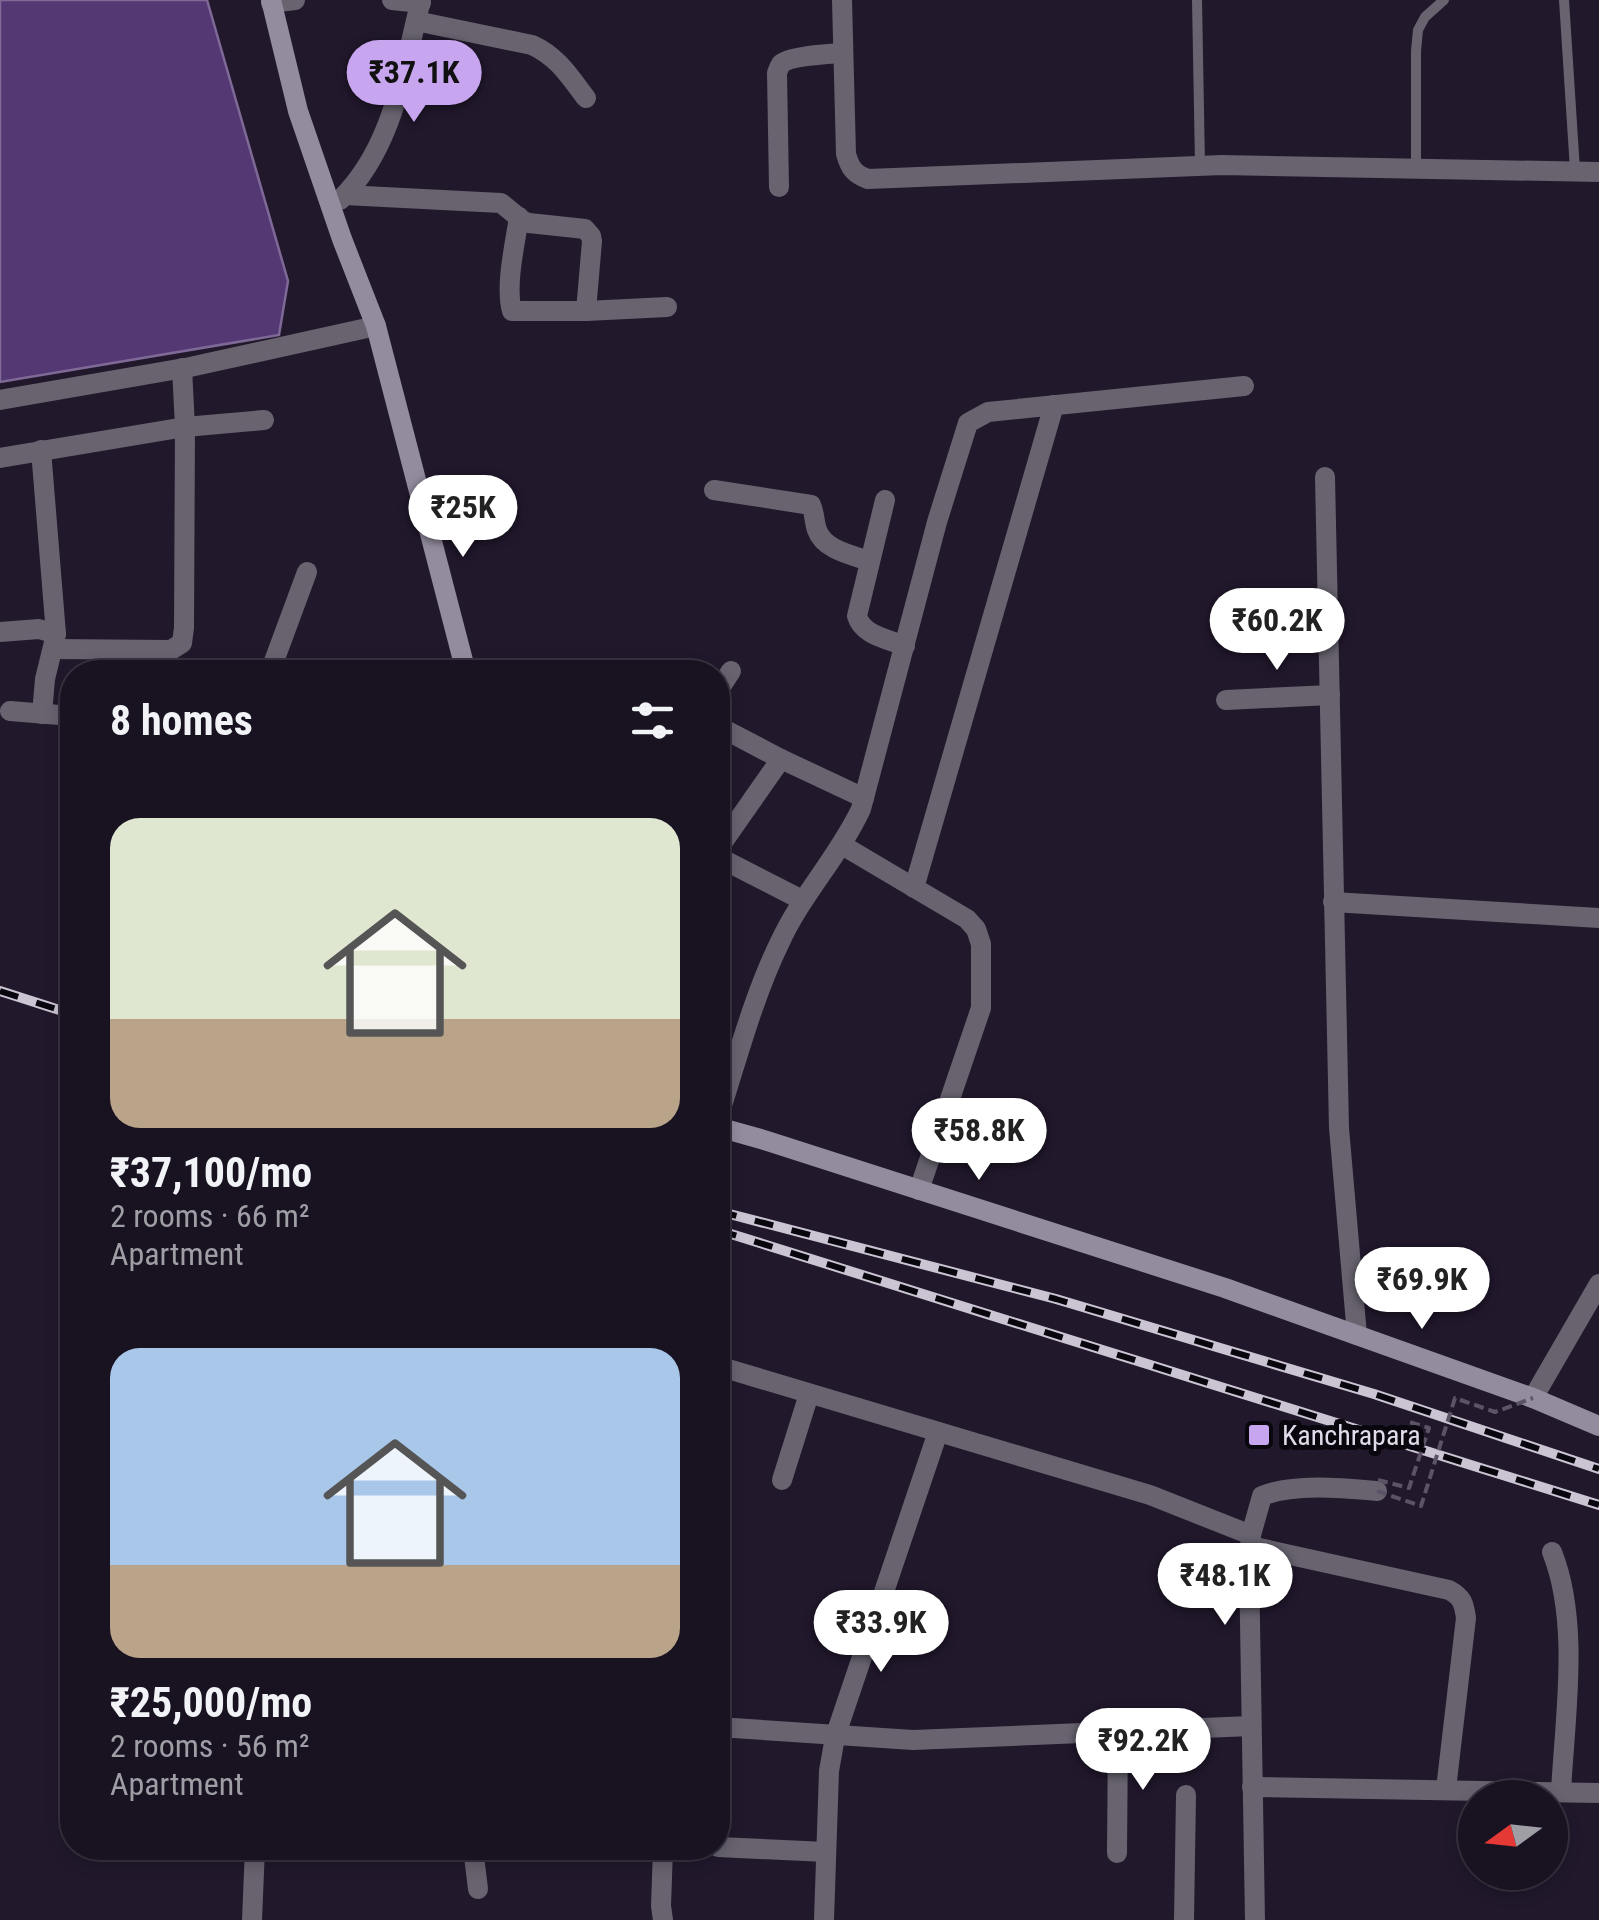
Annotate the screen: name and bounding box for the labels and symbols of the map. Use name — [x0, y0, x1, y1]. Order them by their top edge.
pin: ₹37.1K — [333, 40, 495, 125]
pin: ₹25K — [404, 475, 522, 560]
pin: ₹60.2K — [1196, 588, 1358, 673]
pin: ₹58.8K — [898, 1098, 1060, 1183]
pin: ₹69.9K — [1341, 1247, 1503, 1332]
place label: Kanchrapara — [1282, 1419, 1421, 1452]
marker: Kanchrapara — [1246, 1422, 1272, 1448]
pin: ₹48.1K — [1144, 1543, 1306, 1628]
pin: ₹33.9K — [800, 1590, 962, 1675]
pin: ₹92.2K — [1062, 1708, 1224, 1793]
north arrow — [1458, 1780, 1568, 1890]

